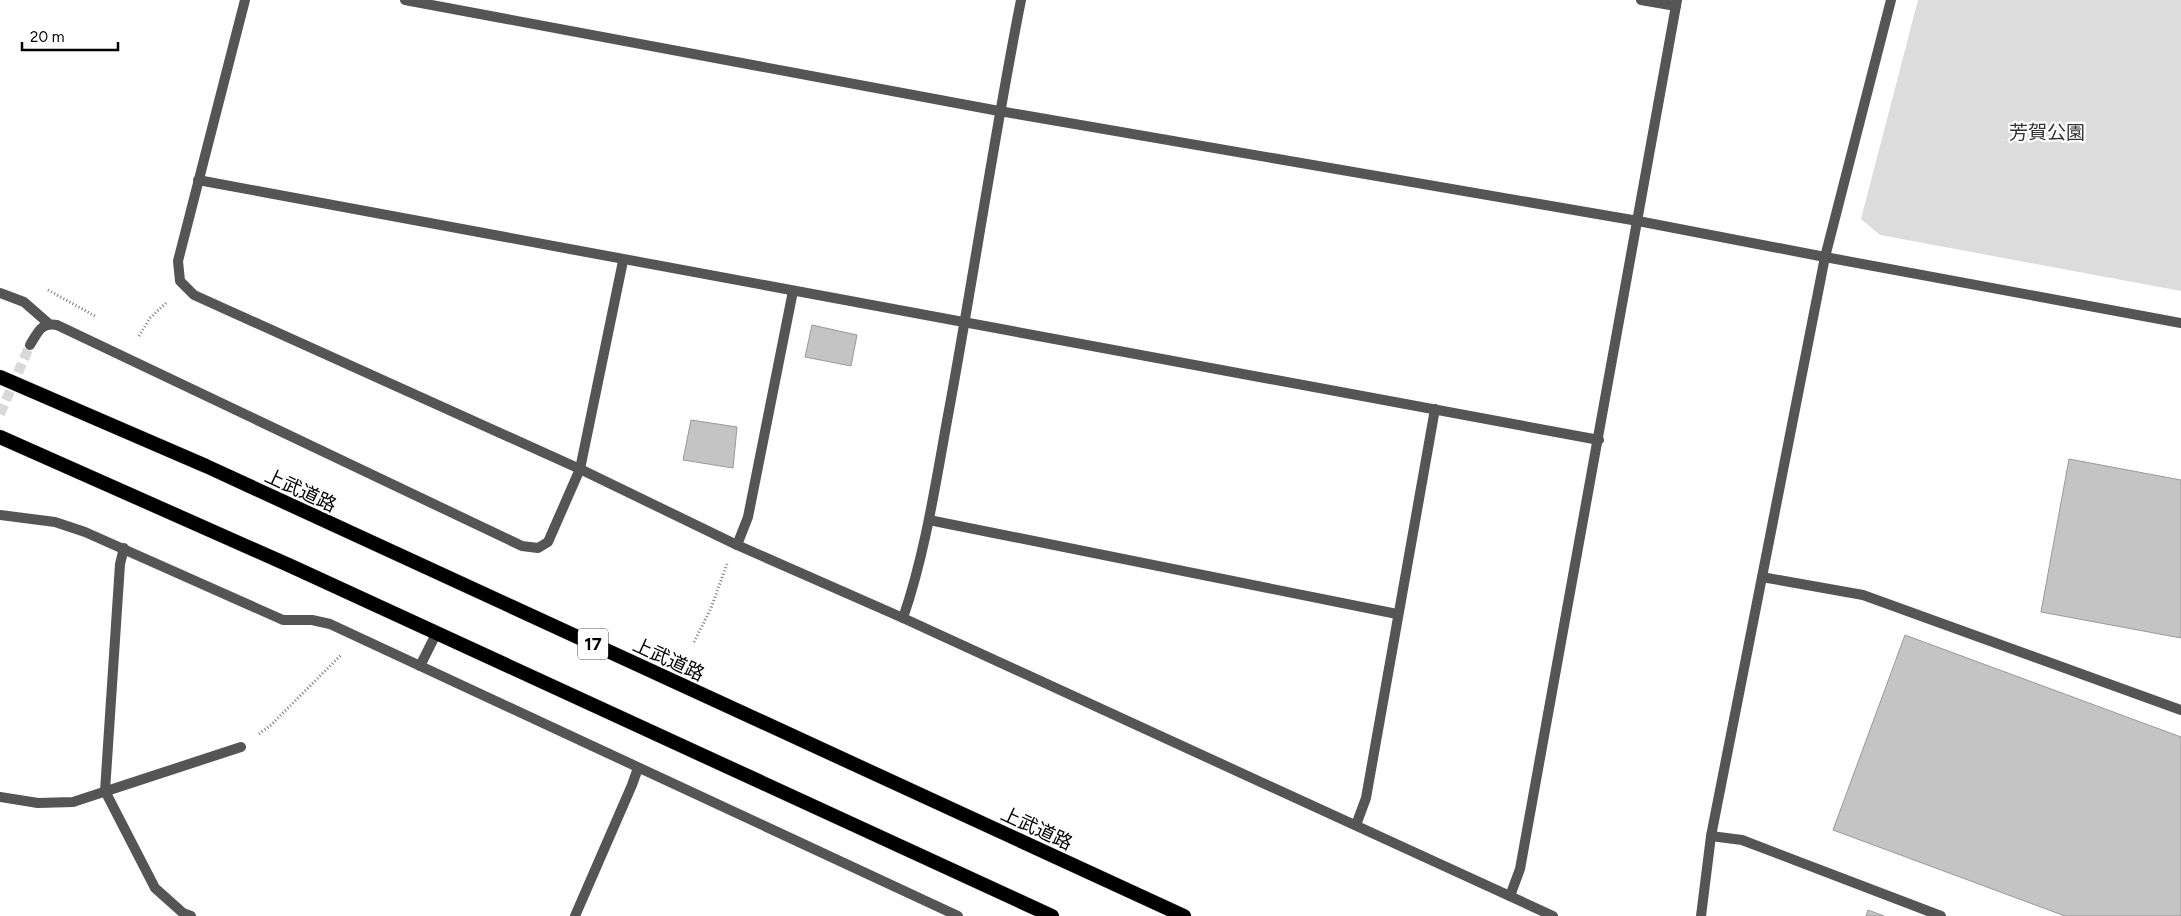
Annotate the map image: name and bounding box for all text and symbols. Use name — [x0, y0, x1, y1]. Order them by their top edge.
scale bar — [22, 20, 119, 52]
text: 20 m — [30, 28, 64, 46]
park label: 芳賀公園 — [2009, 121, 2085, 144]
street label: 上武道路 — [261, 464, 340, 517]
road number: 17 — [578, 629, 608, 660]
street label: 上武道路 — [629, 633, 708, 686]
street label: 上武道路 — [997, 802, 1076, 855]

